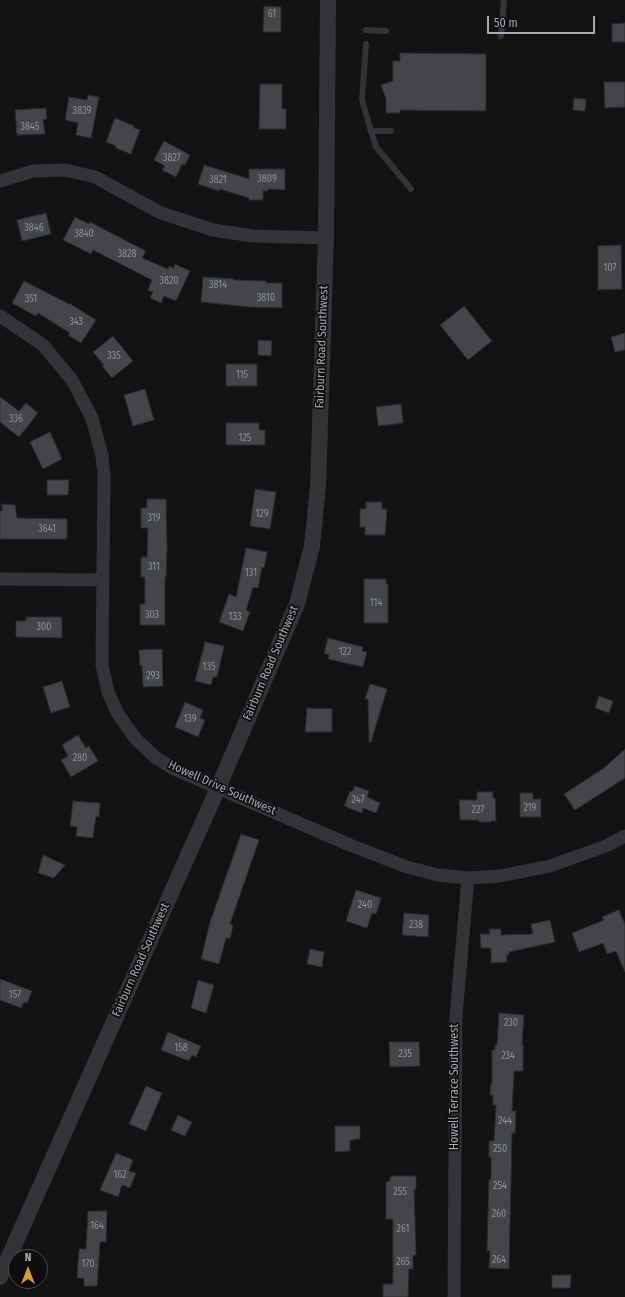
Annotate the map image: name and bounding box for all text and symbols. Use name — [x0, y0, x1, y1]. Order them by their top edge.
house number: 61 — [268, 8, 276, 20]
scale bar — [489, 8, 597, 34]
text: 50 m — [494, 16, 518, 30]
house number: 3839 — [73, 105, 91, 117]
house number: 3845 — [21, 121, 39, 133]
house number: 3827 — [163, 152, 181, 164]
house number: 3809 — [257, 173, 277, 185]
house number: 3821 — [209, 174, 227, 186]
house number: 3846 — [24, 222, 44, 234]
house number: 3840 — [74, 228, 94, 240]
house number: 3828 — [118, 248, 136, 260]
house number: 107 — [604, 262, 616, 274]
house number: 3820 — [159, 275, 179, 287]
house number: 3814 — [209, 279, 227, 291]
street label: Fairburn Road Southwest — [313, 285, 331, 409]
house number: 3810 — [257, 292, 275, 304]
house number: 351 — [25, 293, 37, 305]
house number: 343 — [69, 316, 83, 328]
house number: 335 — [107, 350, 121, 362]
house number: 115 — [236, 369, 248, 381]
house number: 336 — [9, 413, 23, 425]
house number: 125 — [239, 432, 251, 444]
house number: 129 — [255, 508, 269, 520]
house number: 319 — [147, 512, 161, 524]
house number: 3641 — [38, 523, 56, 535]
house number: 311 — [148, 561, 160, 573]
house number: 131 — [245, 567, 257, 579]
house number: 114 — [370, 597, 382, 609]
street label: Fairburn Road Southwest — [240, 604, 302, 722]
house number: 303 — [145, 609, 159, 621]
house number: 133 — [229, 611, 241, 623]
house number: 300 — [37, 621, 51, 633]
house number: 122 — [339, 646, 351, 658]
house number: 135 — [203, 661, 215, 673]
house number: 293 — [146, 670, 160, 682]
house number: 139 — [183, 713, 197, 725]
house number: 280 — [73, 752, 87, 764]
street label: Howell Drive Southwest — [166, 758, 278, 818]
house number: 247 — [352, 794, 364, 806]
house number: 219 — [524, 802, 536, 814]
house number: 227 — [472, 804, 484, 816]
house number: 240 — [358, 899, 372, 911]
street label: Fairburn Road Southwest — [109, 901, 173, 1019]
house number: 238 — [409, 919, 423, 931]
house number: 157 — [9, 989, 21, 1001]
house number: 230 — [504, 1017, 518, 1029]
street label: Howell Terrace Southwest — [448, 1024, 462, 1150]
house number: 158 — [174, 1042, 188, 1054]
house number: 235 — [398, 1048, 412, 1060]
house number: 234 — [501, 1050, 515, 1062]
house number: 244 — [498, 1115, 512, 1127]
house number: 250 — [493, 1143, 507, 1155]
house number: 162 — [113, 1169, 127, 1181]
house number: 254 — [493, 1180, 507, 1192]
house number: 255 — [393, 1186, 407, 1198]
house number: 260 — [492, 1208, 506, 1220]
house number: 164 — [90, 1220, 104, 1232]
house number: 261 — [397, 1223, 409, 1235]
north arrow — [8, 1249, 48, 1289]
text: N — [25, 1251, 31, 1264]
house number: 264 — [492, 1254, 506, 1266]
house number: 265 — [396, 1256, 410, 1268]
house number: 170 — [81, 1258, 95, 1270]

